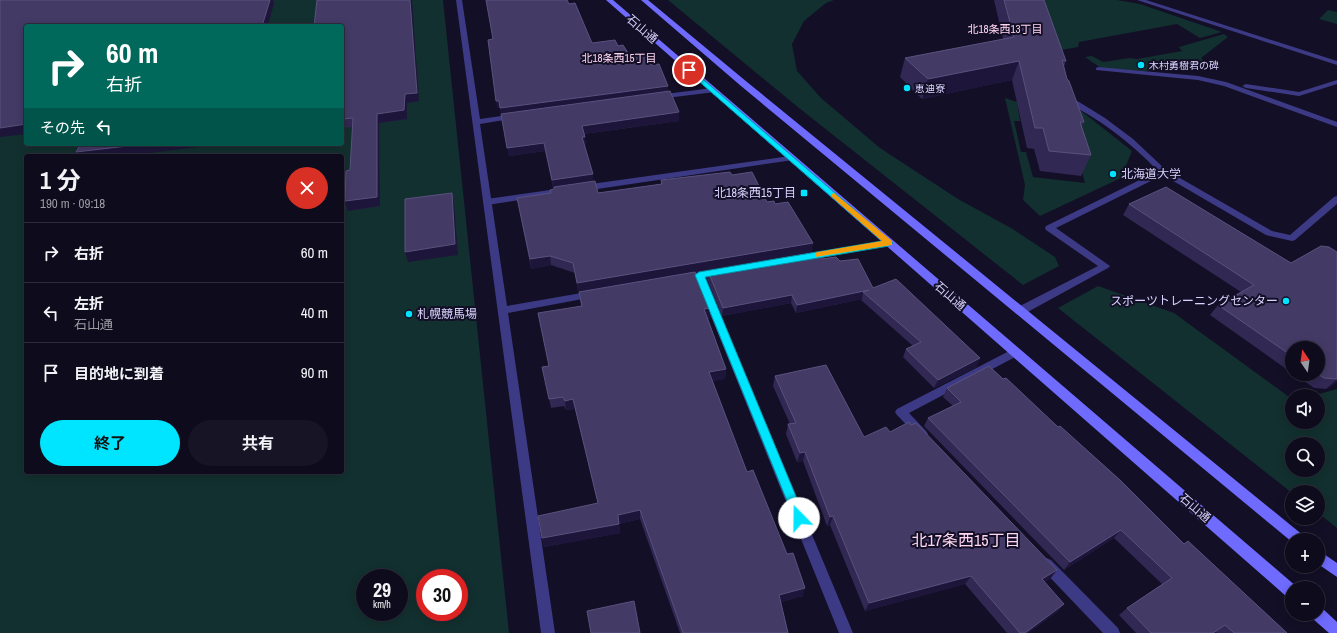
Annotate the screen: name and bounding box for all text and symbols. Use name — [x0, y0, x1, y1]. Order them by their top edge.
street label: 石山通 — [623, 11, 661, 47]
district label: 北18条西13丁目 — [967, 22, 1043, 36]
text: 60 m — [106, 34, 158, 72]
icon: right — [40, 40, 92, 92]
district label: 北18条西15丁目 — [581, 51, 657, 65]
pin — [672, 53, 706, 87]
icon: arrive — [678, 59, 700, 81]
place label: 木村勇樹君の碑 — [1149, 59, 1219, 72]
marker: 木村勇樹君の碑 — [1136, 60, 1146, 70]
text: 右折 — [106, 72, 142, 97]
place label: 恵迪寮 — [915, 82, 945, 95]
marker: 恵迪寮 — [902, 83, 912, 93]
icon: left — [93, 116, 115, 138]
text: その先 — [40, 117, 85, 138]
text: 1 分 — [40, 164, 80, 196]
place label: 北海道大学 — [1121, 166, 1181, 182]
button: close — [286, 167, 328, 209]
marker: 北海道大学 — [1108, 169, 1118, 179]
place label: 北18条西15丁目 — [714, 185, 796, 201]
marker: 北18条西15丁目 — [799, 188, 809, 198]
text: 190 m · 09:18 — [40, 195, 105, 212]
icon: right — [40, 242, 62, 264]
text: 60 m — [301, 242, 328, 263]
text: 右折 — [74, 243, 104, 264]
street label: 石山通 — [931, 278, 969, 314]
text: 左折 — [74, 293, 104, 314]
place label: スポーツトレーニングセンター — [1110, 293, 1278, 309]
marker: スポーツトレーニングセンター — [1281, 296, 1291, 306]
icon: left — [40, 302, 62, 324]
text: 40 m — [301, 302, 328, 323]
place label: 札幌競馬場 — [417, 306, 477, 322]
marker: 札幌競馬場 — [404, 309, 414, 319]
text: 石山通 — [74, 316, 113, 333]
north arrow — [1285, 341, 1325, 381]
map controls — [1285, 341, 1325, 621]
icon: arrive — [40, 362, 62, 384]
text: 90 m — [301, 362, 328, 383]
text: 目的地に到着 — [74, 363, 164, 384]
button: sound — [1285, 389, 1325, 429]
button: 終了 — [40, 420, 180, 466]
button: 共有 — [188, 420, 328, 466]
button: search — [1285, 437, 1325, 477]
button: layers — [1285, 485, 1325, 525]
street label: 石山通 — [1176, 490, 1214, 526]
position arrow — [778, 497, 820, 539]
district label: 北17条西15丁目 — [911, 529, 1021, 551]
button: + — [1285, 533, 1325, 573]
speed limit sign: 30 — [416, 569, 468, 621]
text: 29 — [373, 576, 391, 603]
button: − — [1285, 581, 1325, 621]
text: km/h — [373, 598, 391, 611]

